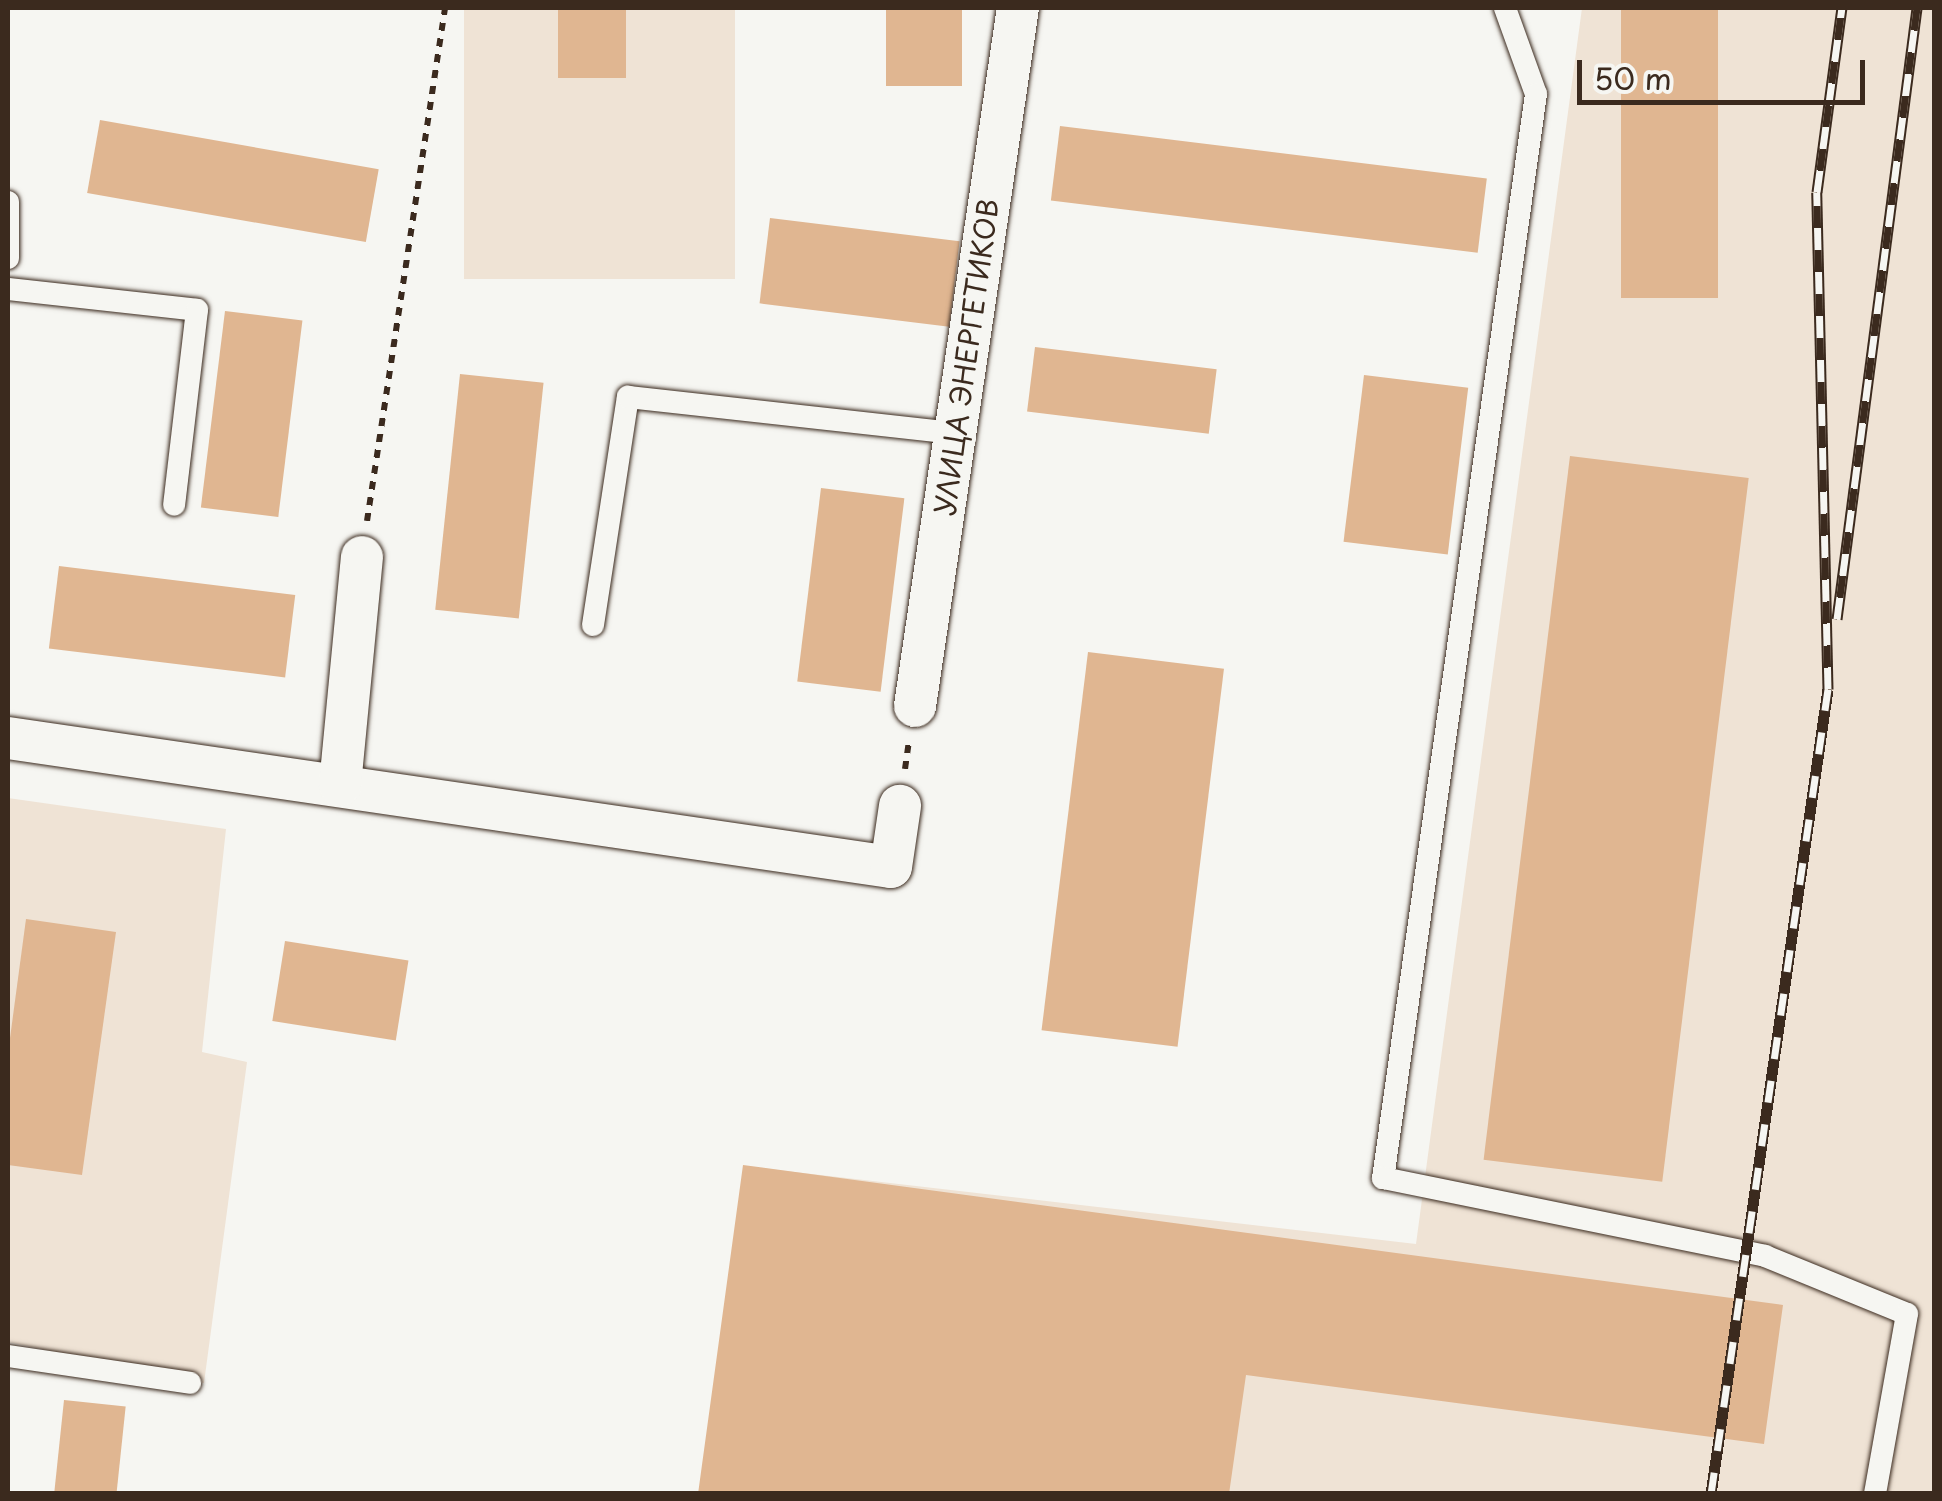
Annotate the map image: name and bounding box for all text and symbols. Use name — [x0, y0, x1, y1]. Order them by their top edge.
scale bar — [1582, 40, 1870, 102]
text: 50 m — [1594, 55, 1672, 100]
street label: УЛИЦА ЭНЕРГЕТИКОВ — [927, 196, 1005, 518]

